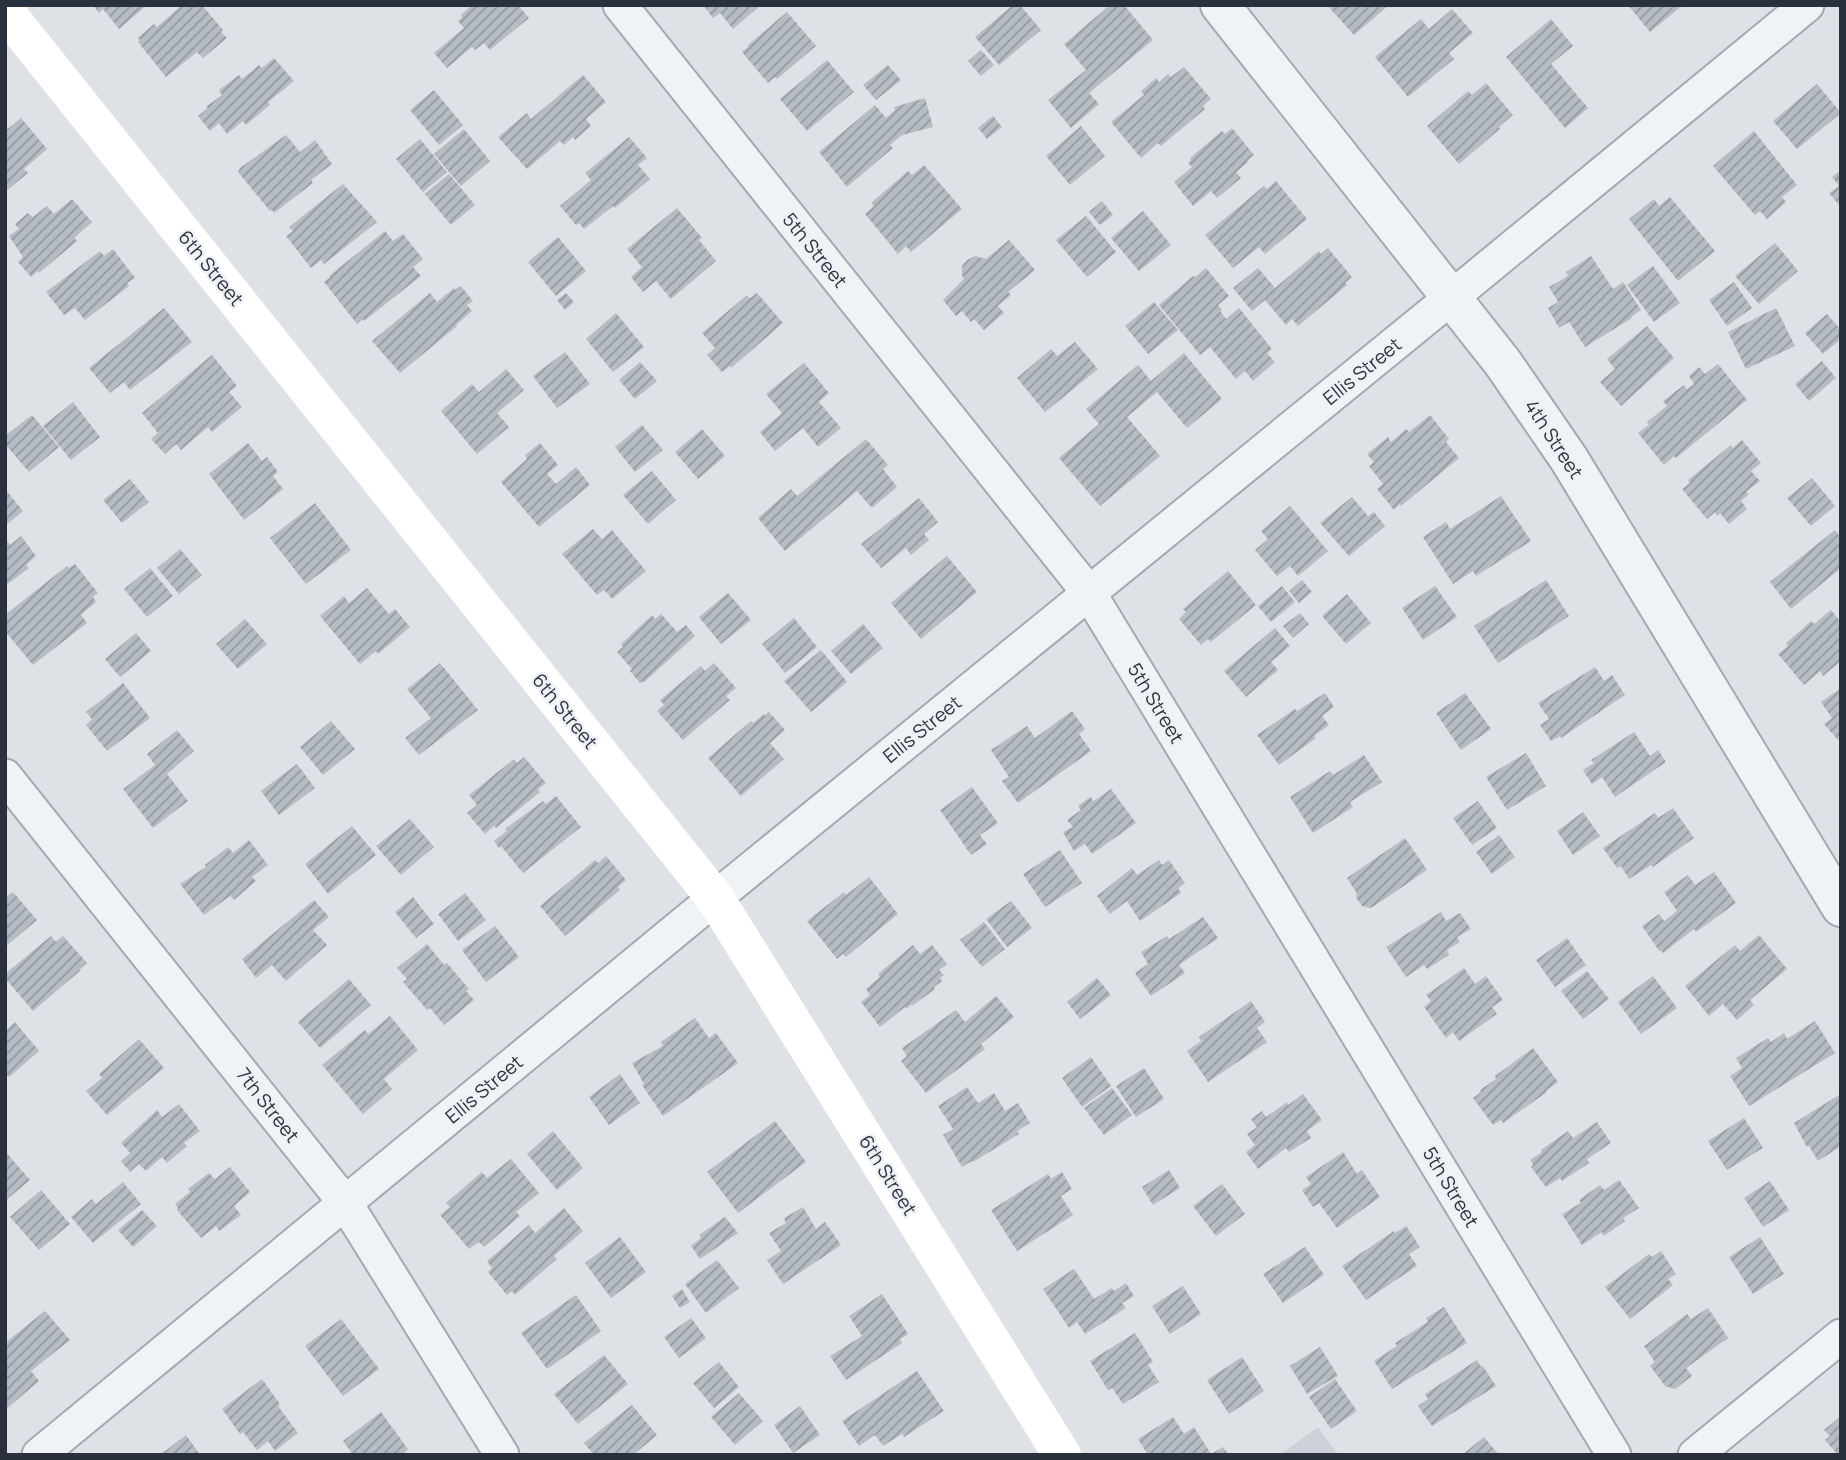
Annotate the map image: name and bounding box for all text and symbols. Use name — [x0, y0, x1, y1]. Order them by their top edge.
street label: 5th Street — [777, 207, 853, 293]
street label: 6th Street — [172, 225, 250, 311]
street label: Ellis Street — [1317, 331, 1407, 411]
street label: 4th Street — [1519, 394, 1589, 484]
street label: 5th Street — [1122, 658, 1190, 748]
street label: 6th Street — [526, 668, 604, 754]
street label: Ellis Street — [877, 689, 967, 769]
street label: Ellis Street — [440, 1049, 528, 1129]
street label: 7th Street — [231, 1062, 305, 1148]
street label: 6th Street — [853, 1130, 923, 1220]
street label: 5th Street — [1417, 1142, 1485, 1232]

